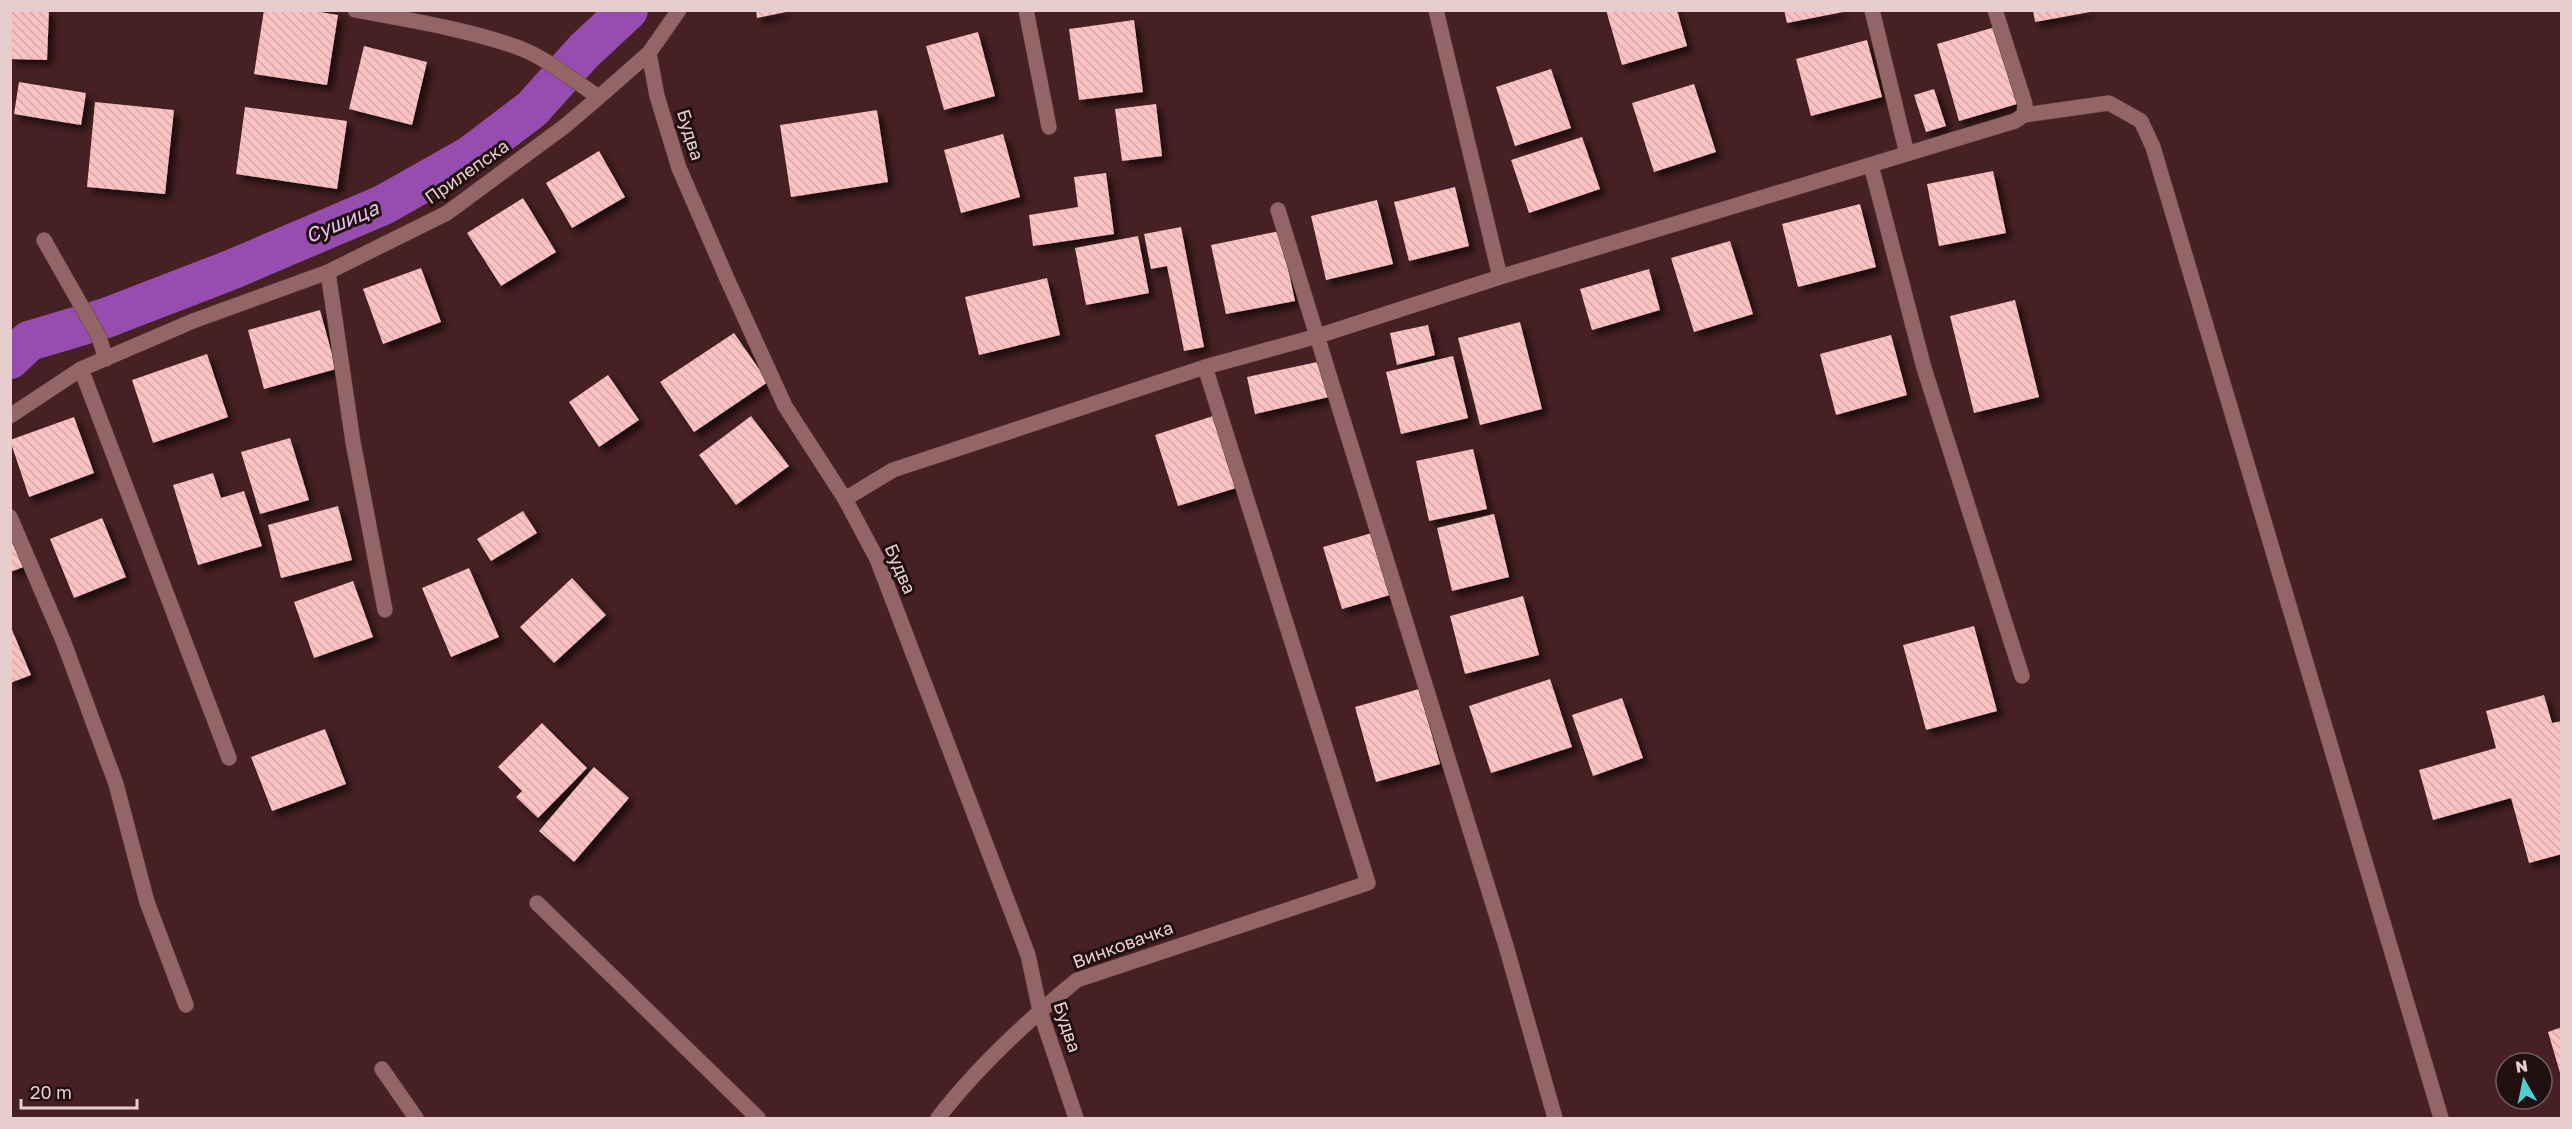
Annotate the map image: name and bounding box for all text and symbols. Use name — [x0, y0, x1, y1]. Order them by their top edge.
street label: Будва — [673, 107, 709, 163]
street label: Прилепска — [420, 134, 513, 208]
water label: Сушица — [301, 195, 383, 248]
street label: Будва — [881, 540, 921, 597]
street label: Винковачка — [1069, 916, 1176, 972]
street label: Будва — [1049, 998, 1086, 1055]
north arrow — [2494, 1051, 2554, 1111]
text: N — [2514, 1055, 2529, 1077]
scale bar — [21, 1072, 136, 1110]
text: 20 m — [30, 1081, 72, 1103]

